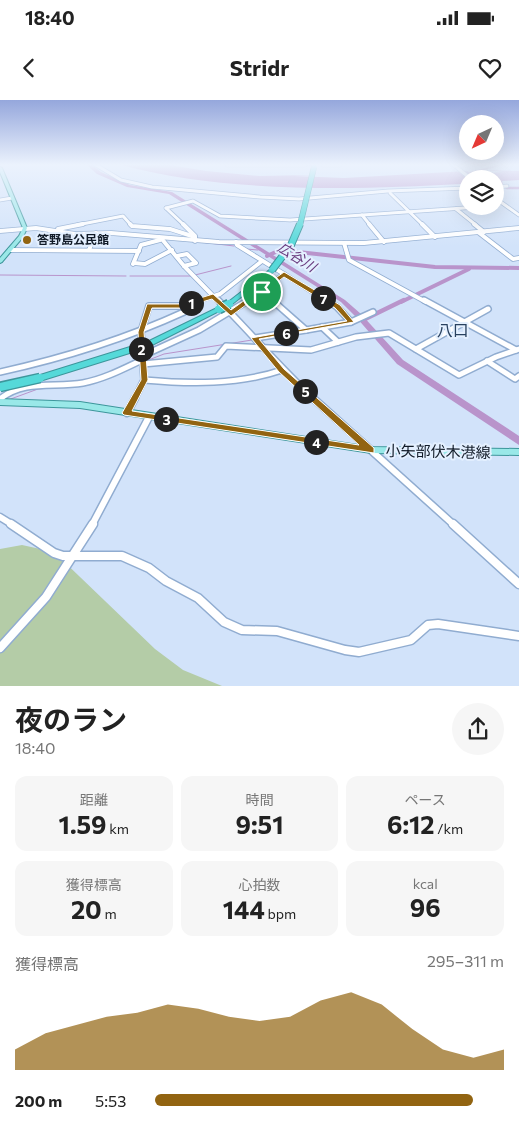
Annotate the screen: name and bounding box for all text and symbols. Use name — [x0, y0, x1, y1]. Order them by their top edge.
text: 18:40 — [25, 6, 75, 29]
icon: back — [15, 54, 43, 82]
text: Stridr — [230, 54, 289, 81]
icon: heart — [476, 54, 504, 82]
north arrow — [459, 115, 504, 160]
map controls — [459, 115, 504, 215]
button: layers — [459, 170, 504, 215]
place label: 答野島公民館 — [37, 232, 109, 246]
marker: 答野島公民館 — [21, 234, 33, 246]
water label: 広谷川 — [275, 238, 321, 276]
pin — [241, 271, 283, 313]
icon: arrive — [248, 278, 276, 306]
pin: 7 — [310, 286, 336, 310]
pin: 1 — [178, 290, 204, 316]
text: 7 — [320, 290, 327, 307]
text: 1 — [188, 295, 195, 312]
pin: 6 — [274, 320, 298, 346]
district label: 八口 — [437, 320, 469, 339]
text: 6 — [282, 325, 291, 342]
pin: 2 — [128, 336, 154, 362]
text: 2 — [138, 341, 145, 358]
pin: 5 — [292, 378, 318, 404]
text: 5 — [301, 383, 310, 400]
pin: 3 — [154, 406, 178, 432]
text: 3 — [162, 411, 171, 428]
pin: 4 — [304, 430, 328, 454]
text: 4 — [312, 434, 321, 451]
street label: 小矢部伏木港線 — [385, 441, 491, 461]
text: 夜のラン — [15, 702, 127, 736]
button: share — [452, 703, 504, 755]
text: 18:40 — [15, 738, 55, 757]
text: 距離 — [80, 791, 108, 808]
text: 時間 — [245, 791, 273, 808]
text: ペース — [405, 791, 446, 808]
text: 1.59 — [59, 809, 107, 839]
text: 9:51 — [236, 809, 283, 839]
text: 6:12 — [387, 809, 435, 839]
text: km — [107, 820, 129, 837]
text: /km — [435, 820, 463, 837]
text: kcal — [413, 875, 438, 892]
text: 獲得標高 — [66, 876, 122, 893]
text: 心拍数 — [238, 876, 280, 893]
text: 96 — [410, 892, 441, 922]
text: 20 — [71, 894, 102, 924]
text: 144 — [223, 894, 265, 924]
text: m — [102, 905, 117, 922]
text: bpm — [265, 905, 296, 922]
text: 295–311 m — [427, 951, 504, 970]
text: 獲得標高 — [15, 954, 79, 973]
text: 200 m — [15, 1091, 62, 1110]
text: 5:53 — [95, 1091, 126, 1110]

